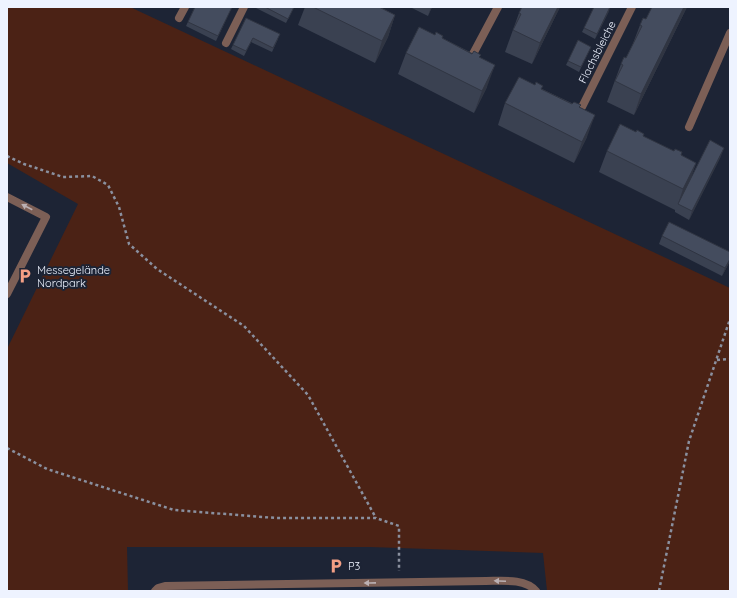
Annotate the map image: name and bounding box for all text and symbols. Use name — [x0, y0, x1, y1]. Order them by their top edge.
street label: Flachsbleiche — [575, 18, 619, 86]
one-way arrow — [21, 204, 32, 211]
place label: Messegelände Nordpark — [37, 263, 110, 290]
parking icon: Messegelände Nordpark — [16, 267, 34, 285]
parking icon: P3 — [327, 557, 345, 575]
place label: P3 — [348, 559, 361, 573]
one-way arrow — [494, 578, 506, 585]
one-way arrow — [363, 580, 376, 586]

